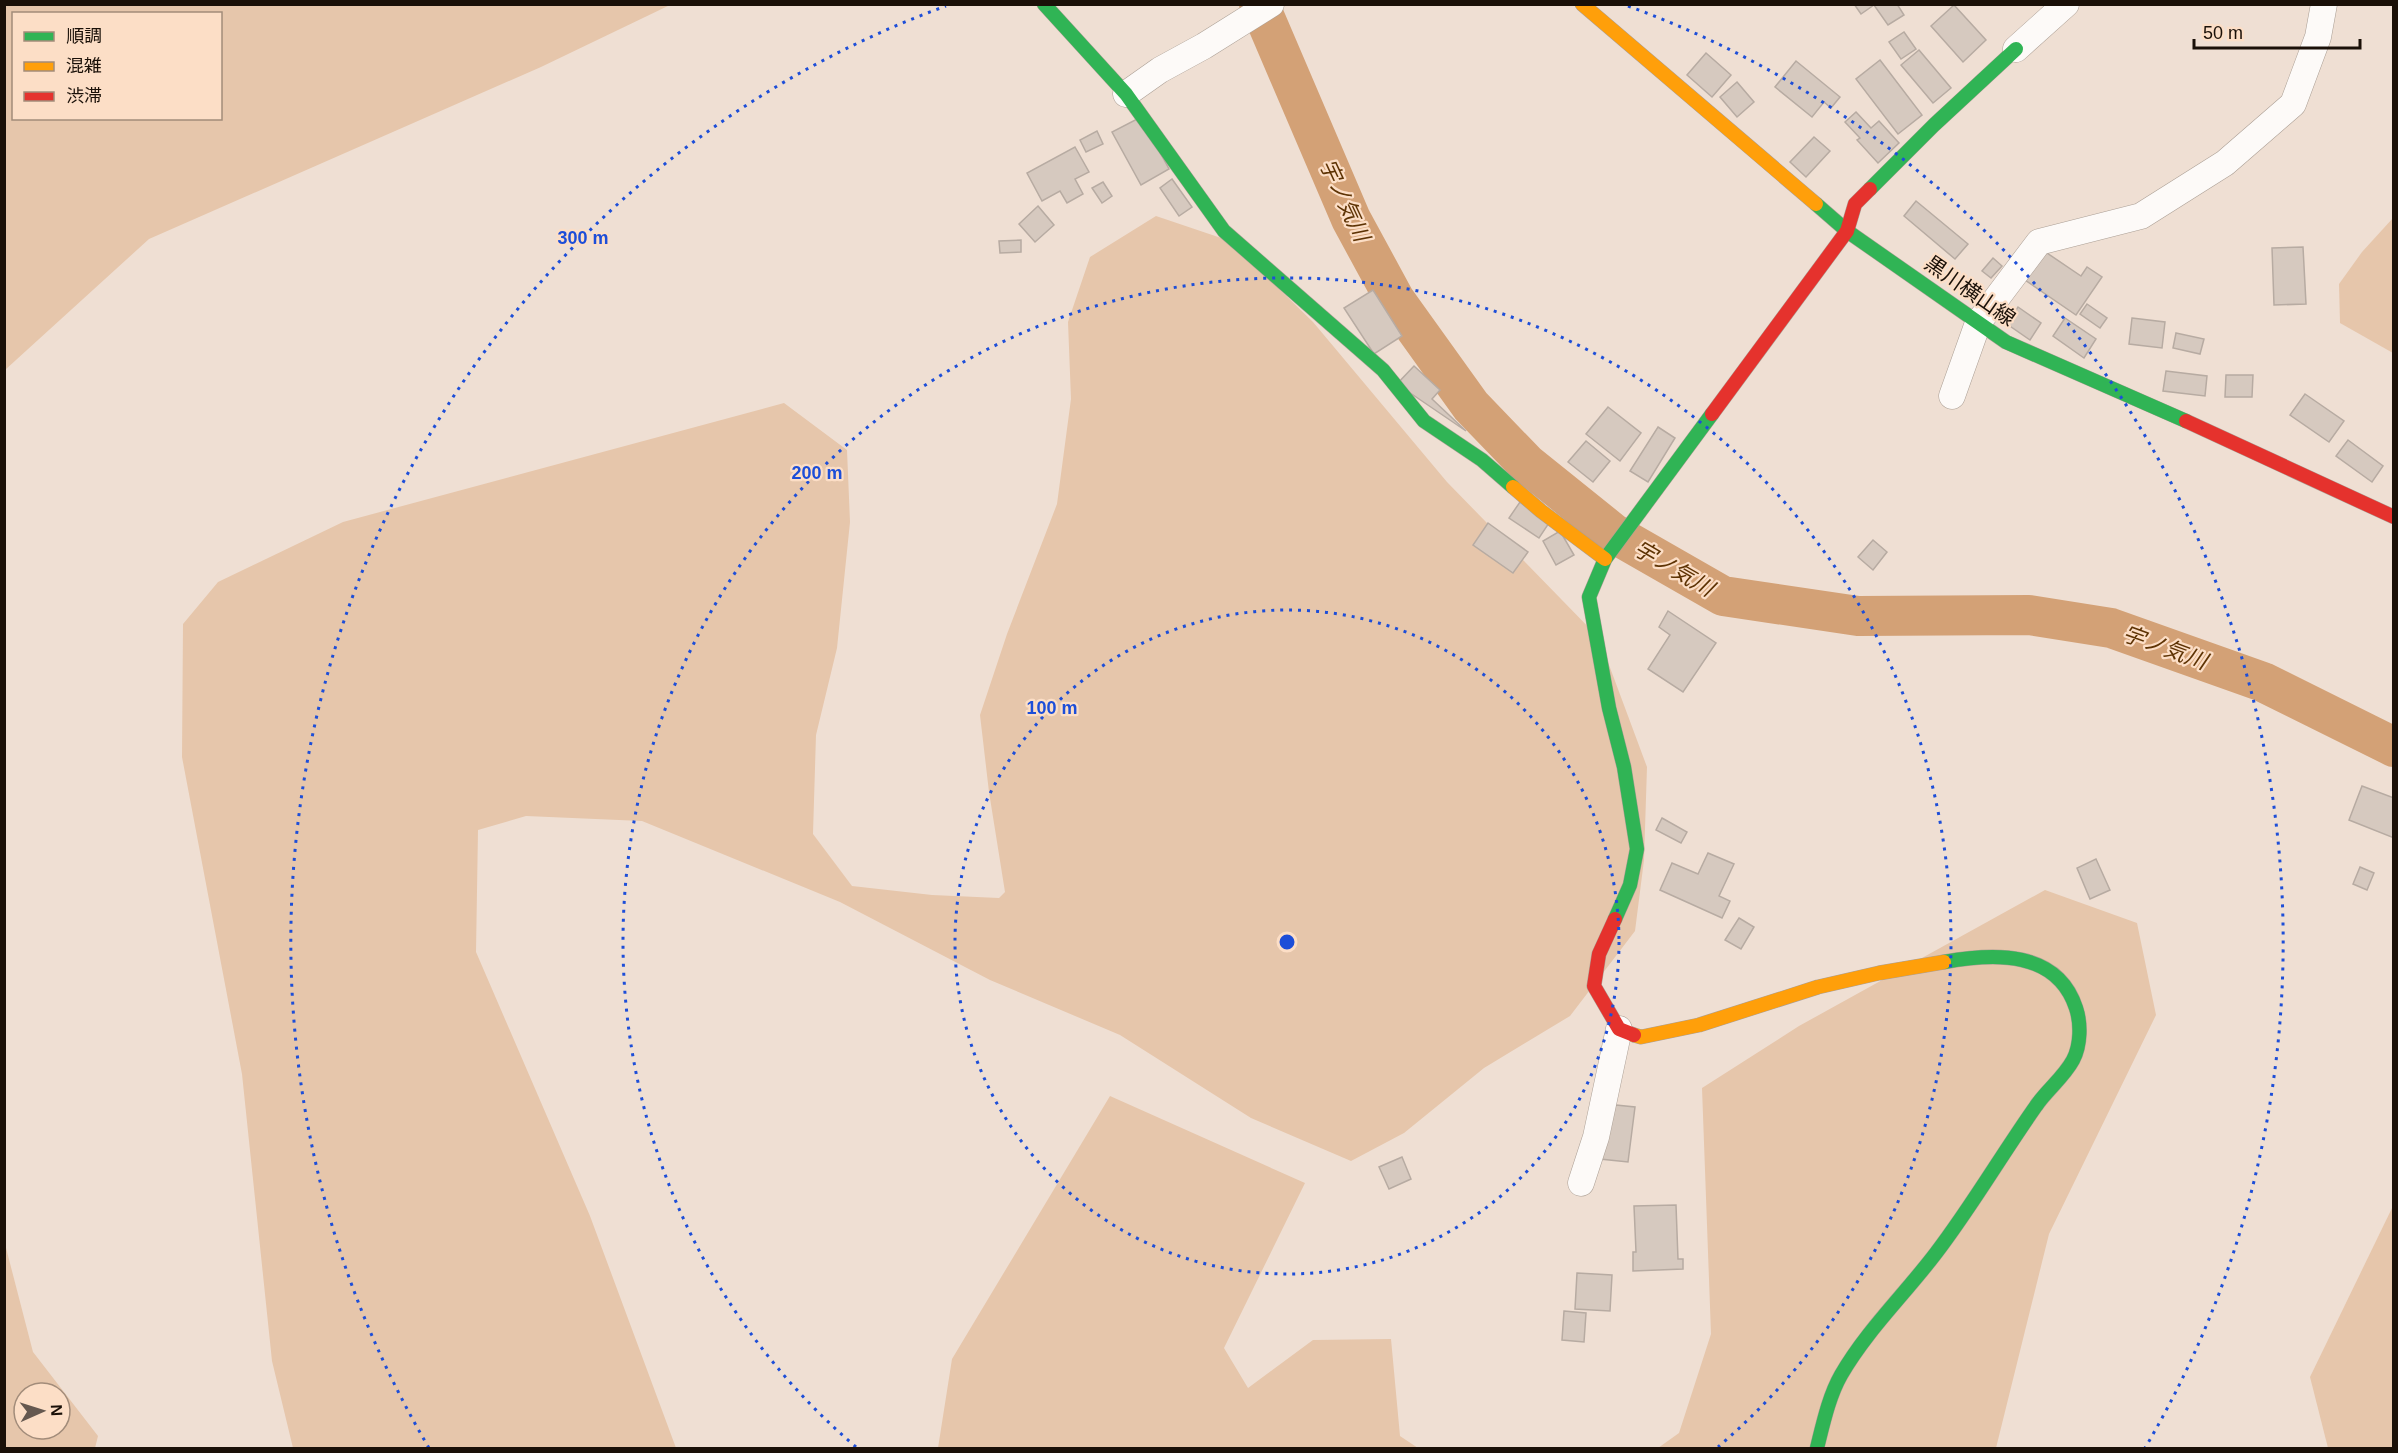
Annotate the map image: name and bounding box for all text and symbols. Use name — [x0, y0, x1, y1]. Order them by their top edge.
legend — [12, 12, 222, 120]
scale bar — [2194, 12, 2360, 50]
text: 50 m — [2203, 23, 2243, 43]
text: 順調 — [66, 26, 102, 46]
text: 混雑 — [66, 56, 102, 76]
text: 渋滞 — [66, 86, 102, 106]
water label: 宇ノ気川 — [1315, 155, 1375, 247]
text: 300 m — [557, 228, 609, 248]
street label: 黒川横山線 — [1921, 251, 2020, 330]
text: 200 m — [791, 463, 843, 483]
water label: 宇ノ気川 — [1629, 536, 1720, 602]
water label: 宇ノ気川 — [2119, 621, 2212, 675]
text: 100 m — [1026, 698, 1078, 718]
centre of rings — [1277, 932, 1297, 952]
north arrow — [12, 1381, 72, 1441]
text: N — [48, 1404, 65, 1416]

